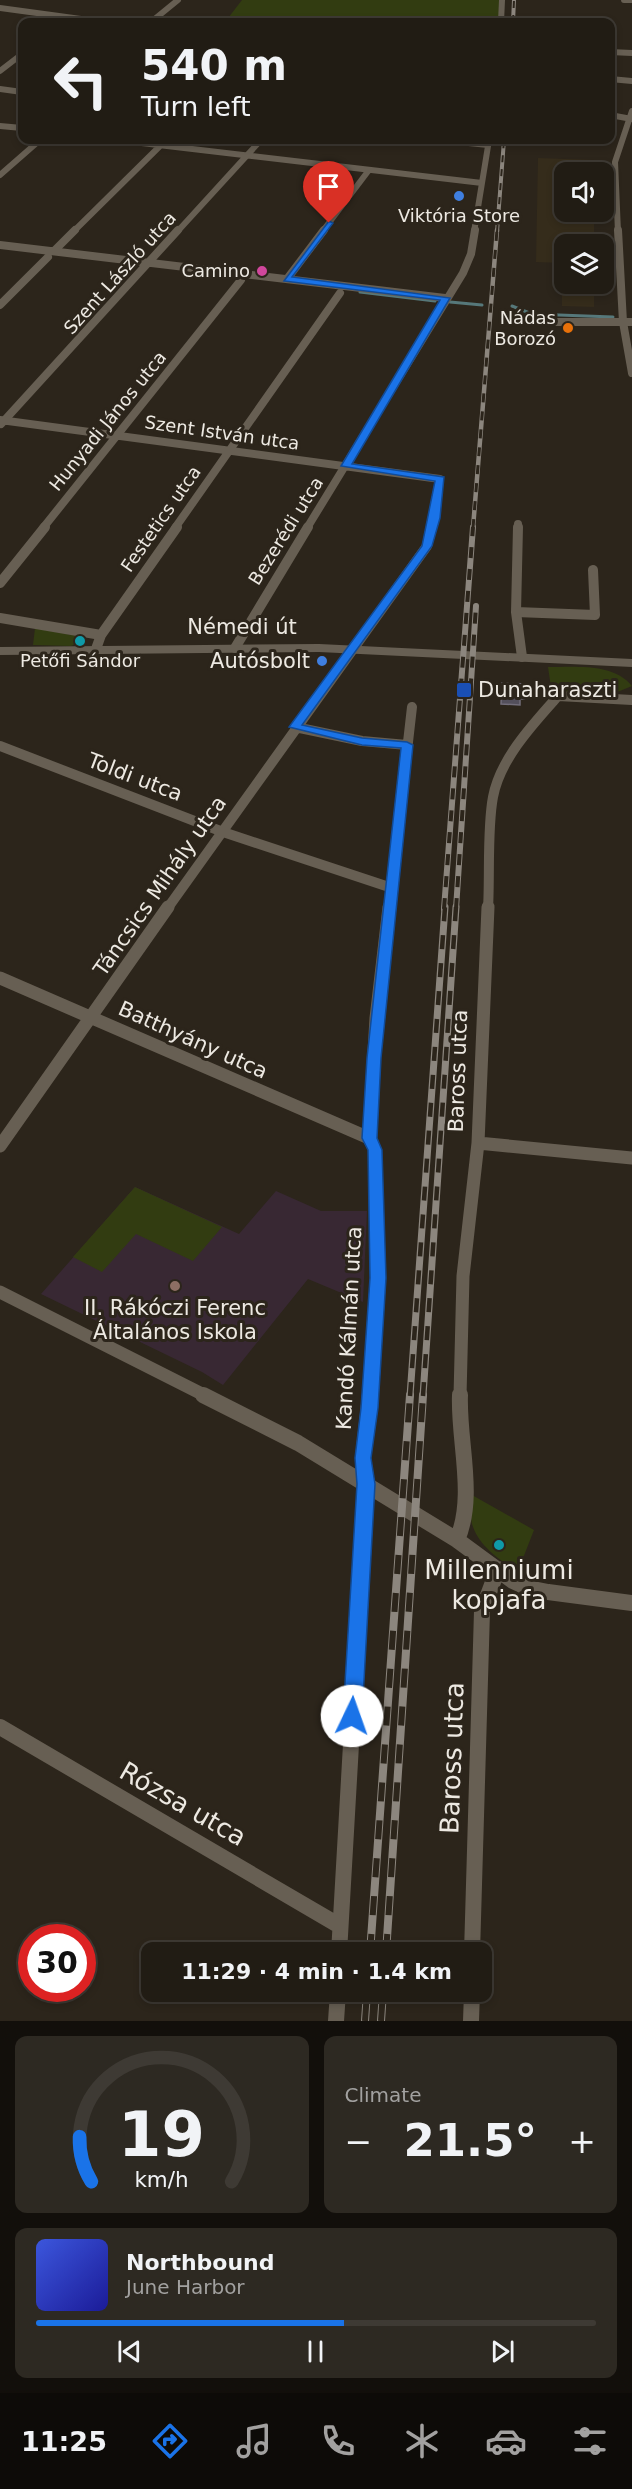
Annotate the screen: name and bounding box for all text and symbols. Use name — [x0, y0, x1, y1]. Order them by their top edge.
text: 540 m — [141, 41, 287, 90]
icon: left — [42, 42, 120, 120]
text: Turn left — [141, 91, 251, 122]
pin — [303, 161, 354, 223]
map controls — [554, 162, 614, 294]
button: sound — [554, 162, 614, 222]
icon: arrive — [312, 170, 345, 203]
marker: Viktória Store — [452, 189, 466, 203]
place label: Viktória Store — [398, 205, 520, 226]
street label: Szent László utca — [59, 207, 180, 338]
button: layers — [554, 234, 614, 294]
place label: Camino — [181, 260, 250, 281]
marker: Camino — [255, 264, 269, 278]
place label: Nádas Borozó — [494, 307, 556, 349]
marker: Nádas Borozó — [561, 321, 575, 335]
street label: Hunyadi János utca — [45, 347, 170, 495]
street label: Szent István utca — [143, 411, 301, 454]
street label: Festetics utca — [116, 462, 205, 576]
street label: Bezerédi utca — [244, 473, 327, 589]
street label: Némedi út — [187, 615, 297, 639]
marker: Petőfi Sándor — [73, 634, 87, 648]
place label: Autósbolt — [210, 649, 310, 673]
place label: Petőfi Sándor — [20, 650, 141, 671]
marker: Autósbolt — [315, 654, 329, 668]
place label: Dunaharaszti — [478, 678, 617, 702]
marker: Dunaharaszti — [455, 681, 473, 699]
street label: Toldi utca — [83, 748, 186, 806]
street label: Táncsics Mihály utca — [88, 791, 231, 981]
street label: Batthyány utca — [115, 996, 271, 1084]
street label: Baross utca — [444, 1009, 472, 1133]
street label: Kandó Kálmán utca — [332, 1226, 366, 1430]
marker: II. Rákóczi Ferenc Általános Iskola — [168, 1279, 182, 1293]
place label: II. Rákóczi Ferenc Általános Iskola — [84, 1296, 266, 1344]
marker: Millenniumi kopjafa — [492, 1538, 506, 1552]
place label: Millenniumi kopjafa — [424, 1555, 574, 1615]
street label: Baross utca — [434, 1681, 470, 1835]
position arrow — [320, 1684, 384, 1748]
street label: Rózsa utca — [114, 1756, 252, 1852]
speed limit sign: 30 — [18, 1924, 96, 2002]
text: 11:29 · 4 min · 1.4 km — [181, 1959, 452, 1984]
text: Climate — [345, 2083, 421, 2107]
text: 19 — [118, 2098, 205, 2171]
text: 21.5° — [403, 2114, 537, 2167]
text: − — [345, 2122, 372, 2161]
text: + — [568, 2122, 596, 2161]
text: km/h — [135, 2167, 189, 2192]
text: Northbound — [126, 2250, 275, 2275]
text: June Harbor — [126, 2275, 245, 2299]
icon: previous — [113, 2335, 146, 2368]
icon: pause — [299, 2335, 332, 2368]
icon: next — [486, 2335, 519, 2368]
icon: directions — [149, 2420, 191, 2462]
icon: music — [233, 2420, 275, 2462]
icon: phone — [317, 2420, 359, 2462]
icon: climate — [401, 2420, 443, 2462]
icon: car — [485, 2420, 527, 2462]
icon: filters — [569, 2420, 611, 2462]
text: 11:25 — [21, 2426, 107, 2457]

